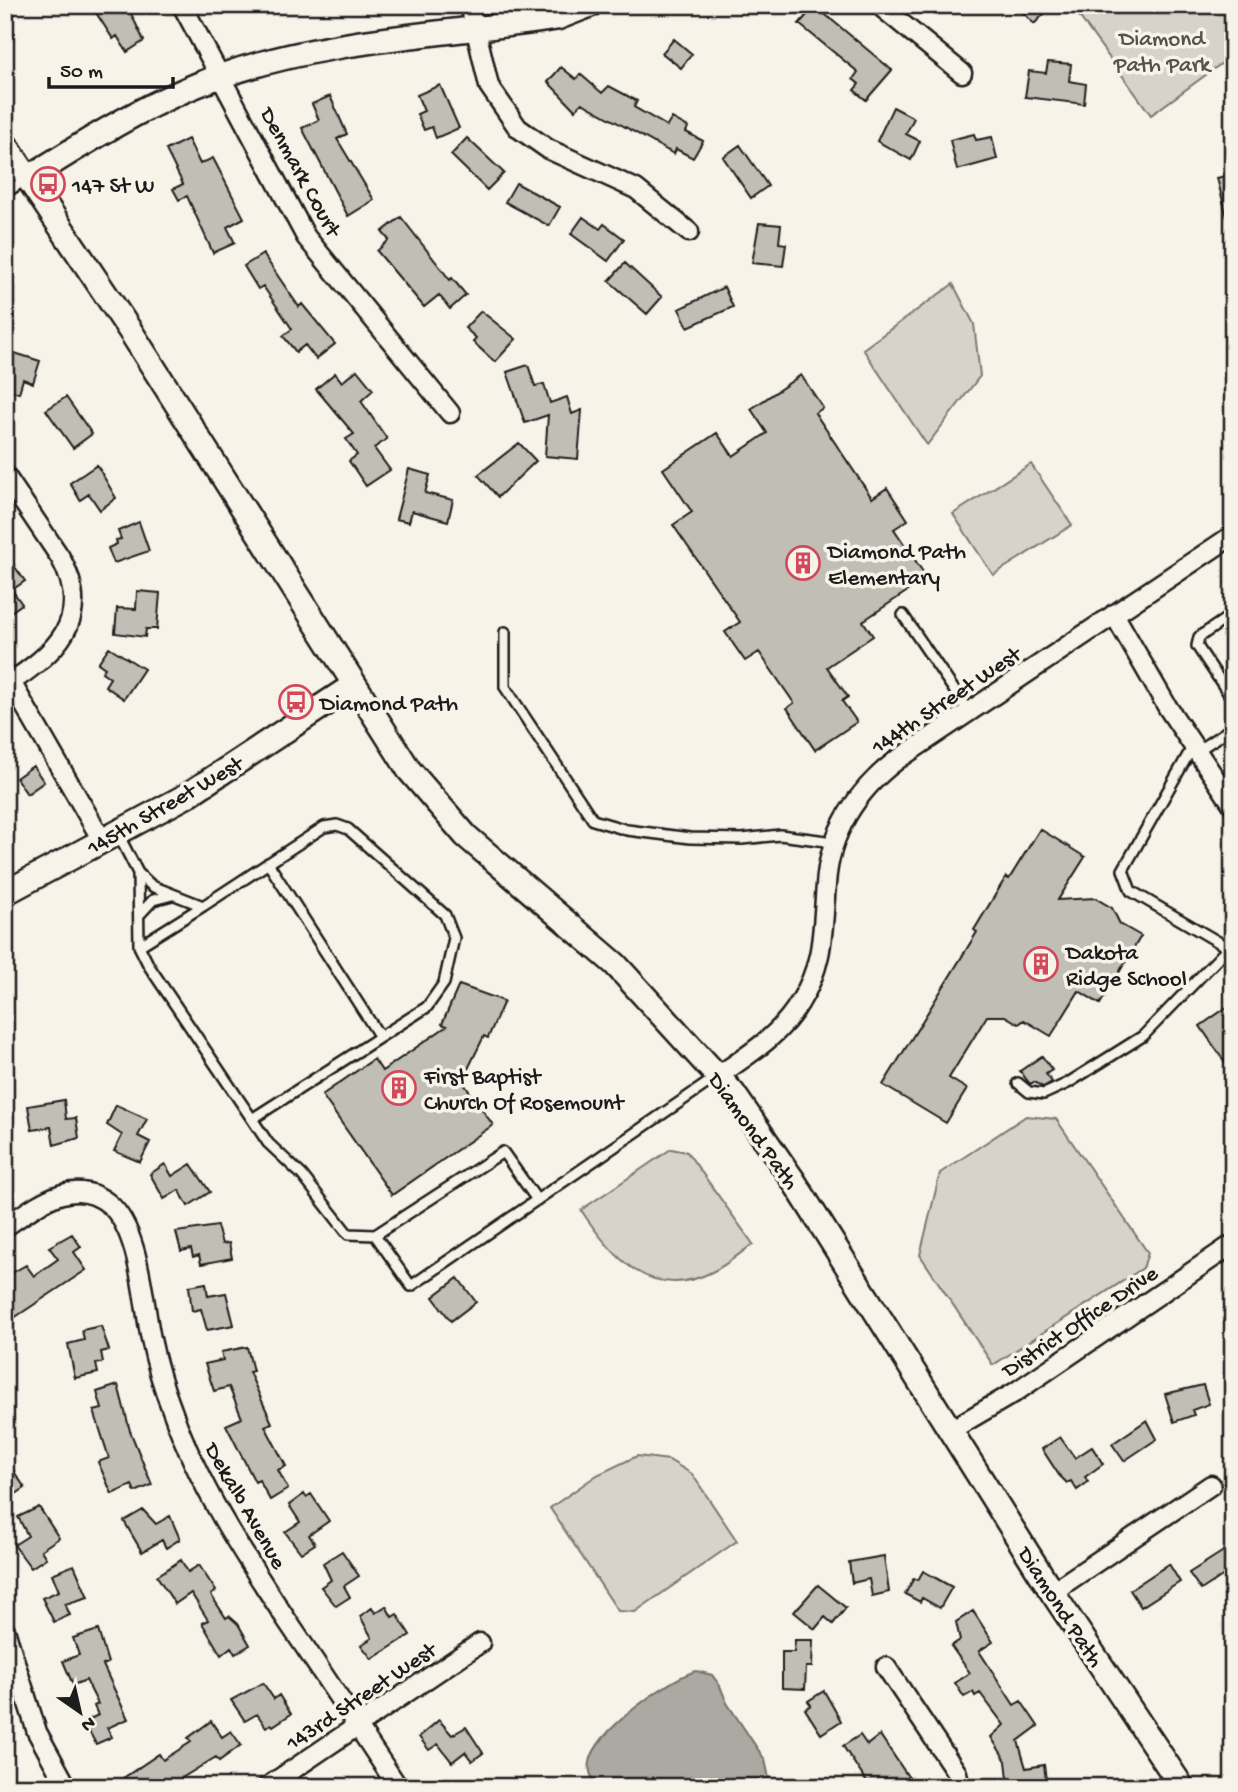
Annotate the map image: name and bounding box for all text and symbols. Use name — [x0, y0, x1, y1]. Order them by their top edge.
park label: Diamond Path Park — [1113, 27, 1213, 80]
scale bar — [49, 46, 173, 90]
text: 50 m — [60, 61, 103, 86]
street label: Denmark Court — [251, 102, 346, 243]
bus stop icon: 147 St W — [29, 165, 67, 203]
place label: 147 St W — [71, 174, 155, 201]
place label: Diamond Path Elementary — [826, 540, 966, 593]
building icon: Diamond Path Elementary — [784, 544, 822, 582]
street label: 144th Street West — [866, 641, 1028, 762]
bus stop icon: Diamond Path — [277, 683, 315, 721]
place label: Diamond Path — [318, 692, 458, 719]
street label: 145th Street West — [82, 751, 250, 863]
place label: Dakota Ridge School — [1064, 941, 1187, 994]
building icon: Dakota Ridge School — [1022, 945, 1060, 983]
place label: First Baptist Church Of Rosemount — [423, 1065, 625, 1118]
street label: Diamond Path — [699, 1067, 804, 1196]
building icon: First Baptist Church Of Rosemount — [380, 1069, 418, 1107]
street label: District Office Drive — [996, 1260, 1165, 1386]
street label: Dekalb Avenue — [196, 1437, 292, 1576]
street label: Diamond Path — [1009, 1541, 1108, 1673]
street label: 143rd Street West — [281, 1637, 443, 1759]
north arrow — [46, 1676, 116, 1746]
text: N — [76, 1710, 99, 1736]

